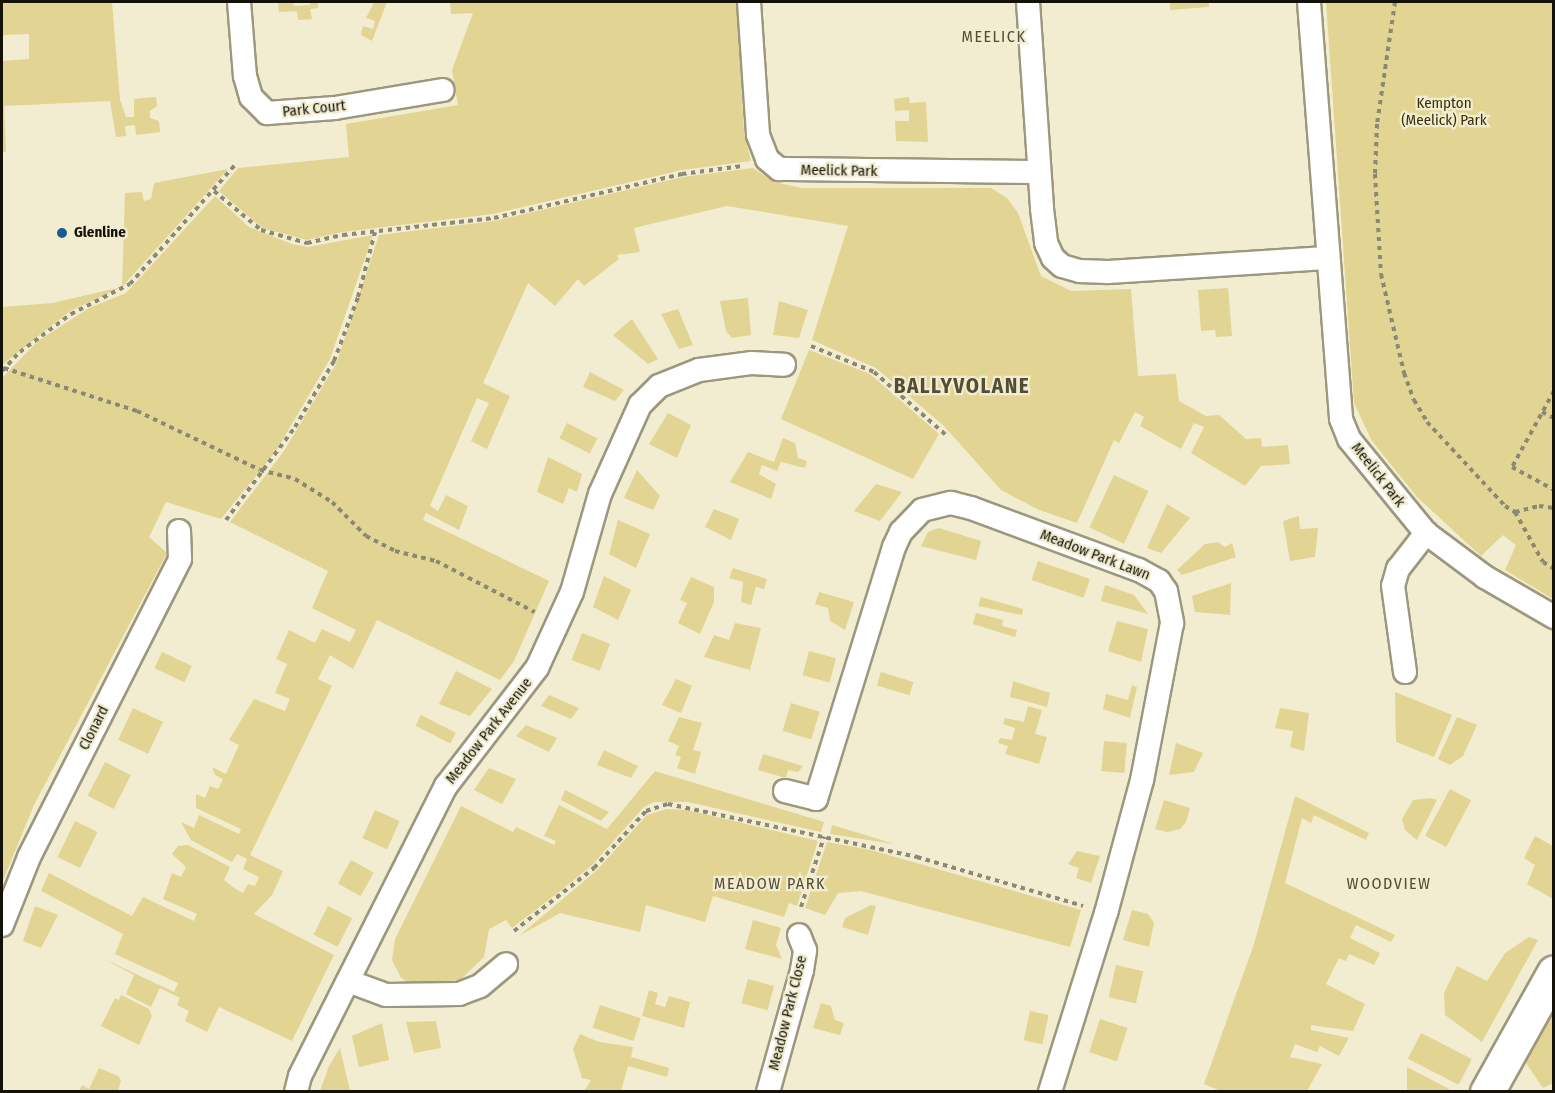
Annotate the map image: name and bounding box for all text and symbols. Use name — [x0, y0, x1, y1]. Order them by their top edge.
district label: MEELICK — [962, 27, 1026, 47]
park label: Kempton (Meelick) Park — [1401, 94, 1487, 129]
street label: Park Court — [282, 97, 346, 121]
street label: Meelick Park — [800, 161, 878, 181]
place label: Glenline — [74, 224, 126, 242]
marker: Glenline — [55, 226, 69, 240]
district label: BALLYVOLANE — [894, 373, 1030, 399]
street label: Meelick Park — [1347, 439, 1409, 511]
street label: Meadow Park Lawn — [1037, 526, 1153, 584]
street label: Meadow Park Avenue — [442, 674, 536, 788]
street label: Clonard — [75, 703, 113, 753]
district label: MEADOW PARK — [714, 874, 826, 894]
district label: WOODVIEW — [1346, 874, 1432, 894]
street label: Meadow Park Close — [765, 954, 811, 1072]

